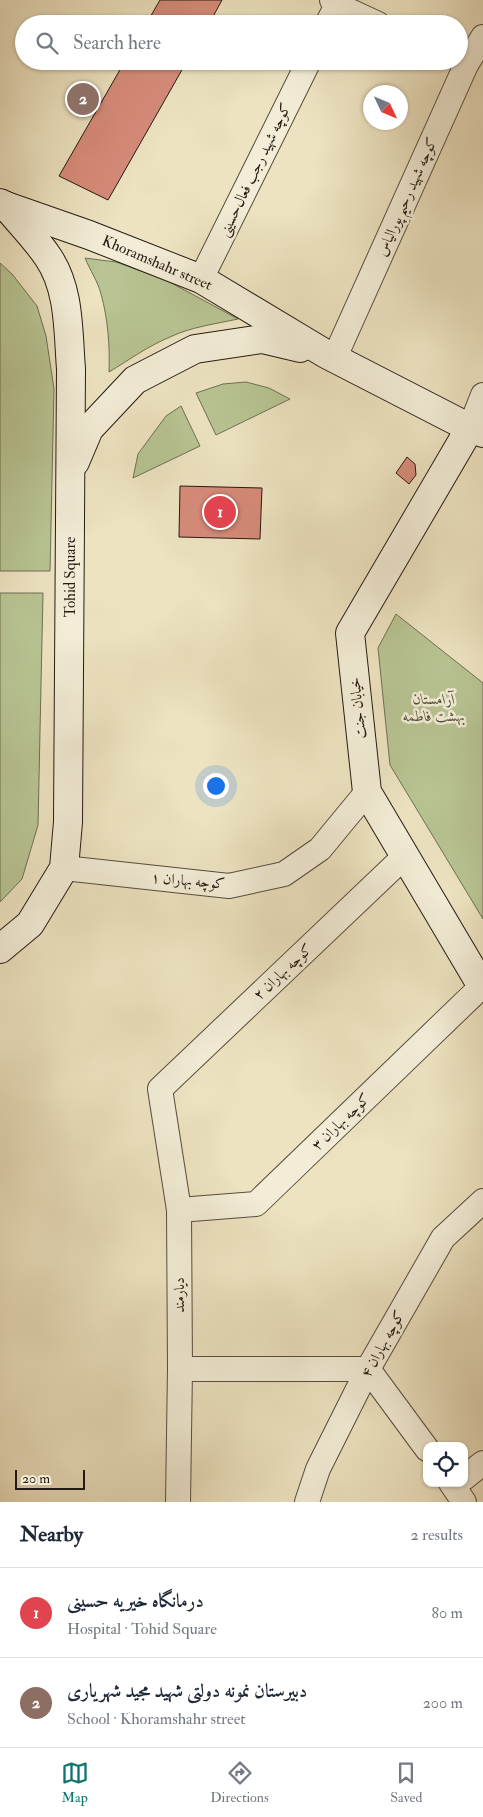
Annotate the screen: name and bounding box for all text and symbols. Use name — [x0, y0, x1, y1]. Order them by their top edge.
search box — [15, 15, 468, 70]
icon: search — [33, 29, 61, 57]
text: Search here — [73, 31, 161, 55]
pin: 2 — [67, 80, 99, 118]
north arrow — [363, 85, 408, 130]
street label: کوچه شهید رجب فعال‌حسینی — [214, 100, 297, 240]
street label: کوچه شهید رحیم پورالیاس — [372, 135, 446, 261]
street label: Khoramshahr street — [99, 231, 215, 295]
pin: 1 — [204, 493, 236, 531]
street label: Tohid Square — [61, 537, 80, 617]
street label: خیابان جنت — [345, 676, 371, 740]
park label: آرامستان بهشت فاطمه — [403, 690, 465, 726]
your location — [203, 773, 229, 799]
street label: کوچه بهاران ۱ — [150, 868, 226, 895]
street label: کوچه بهاران ۲ — [249, 940, 317, 1005]
street label: کوچه بهاران ۳ — [308, 1089, 375, 1155]
street label: دیارمند — [170, 1277, 189, 1313]
street label: کوچه بهاران ۴ — [357, 1307, 410, 1382]
map controls — [423, 1442, 468, 1487]
button: locate — [423, 1442, 468, 1487]
scale bar — [15, 1467, 85, 1490]
text: 20 m — [22, 1470, 50, 1487]
text: Nearby — [20, 1521, 83, 1548]
text: 2 results — [410, 1525, 463, 1545]
text: درمانگاه خیریه حسینی — [67, 1589, 204, 1613]
text: 1 — [33, 1603, 39, 1623]
text: 80 m — [432, 1603, 463, 1623]
text: Hospital · Tohid Square — [67, 1619, 217, 1639]
text: دبیرستان نمونه دولتی شهید مجید شهریاری — [67, 1679, 307, 1703]
text: 2 — [32, 1693, 40, 1713]
text: 200 m — [423, 1693, 463, 1713]
text: School · Khoramshahr street — [67, 1709, 246, 1729]
tab: Map — [61, 1759, 89, 1806]
tab: Directions — [210, 1759, 269, 1806]
tab: Saved — [390, 1759, 422, 1806]

